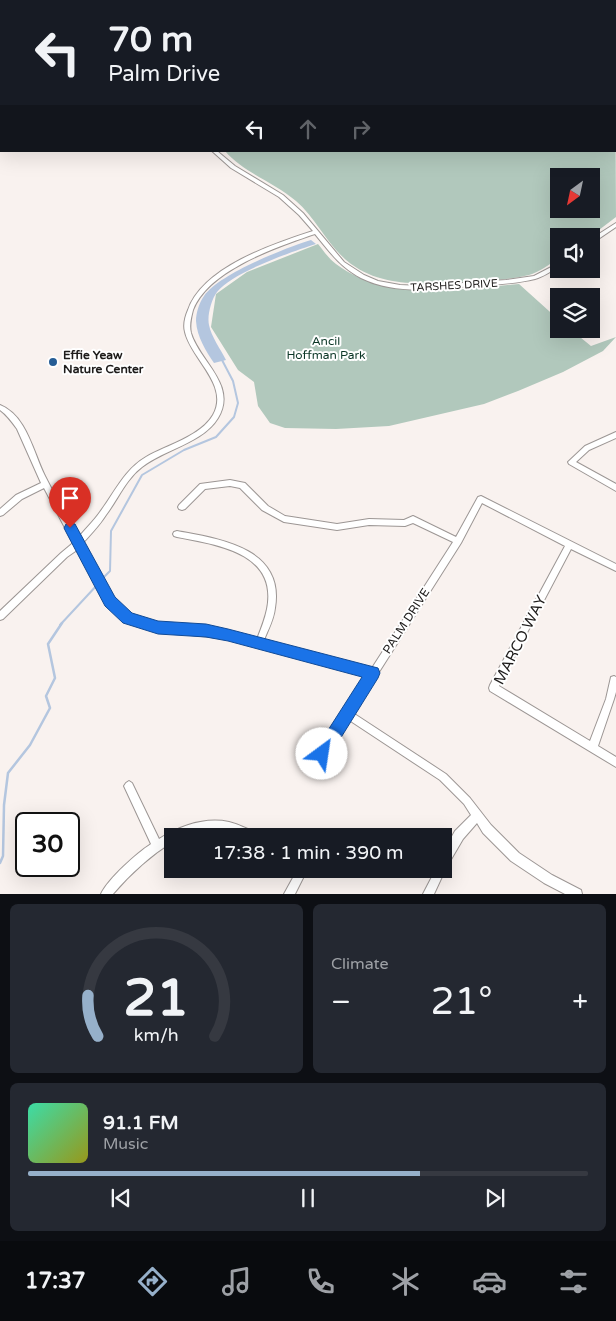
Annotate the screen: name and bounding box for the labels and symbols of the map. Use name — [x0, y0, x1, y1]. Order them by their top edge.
north arrow — [550, 168, 600, 218]
street label: TARSHES DRIVE — [410, 277, 498, 294]
park label: Ancil Hoffman Park — [286, 334, 366, 362]
place label: Effie Yeaw Nature Center — [63, 348, 144, 376]
marker: Effie Yeaw Nature Center — [47, 356, 59, 368]
pin — [49, 477, 91, 528]
street label: PALM DRIVE — [380, 585, 433, 656]
street label: MARCO WAY — [490, 592, 550, 688]
position arrow — [295, 727, 347, 779]
speed limit sign: 30 — [15, 812, 80, 877]

